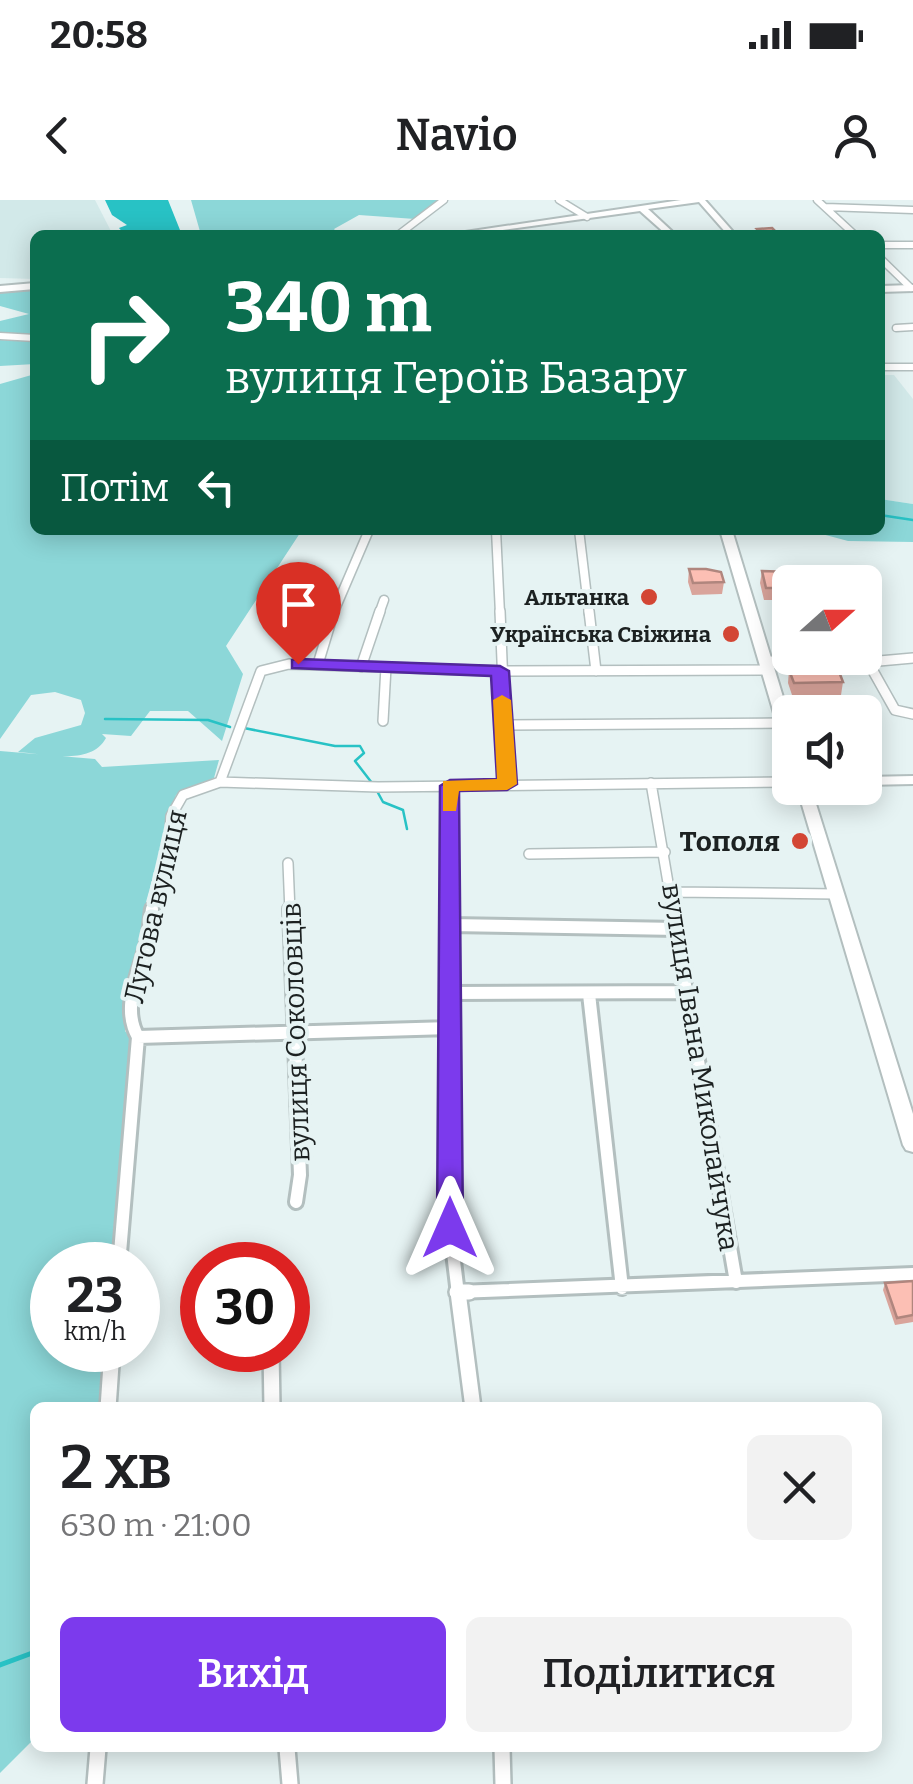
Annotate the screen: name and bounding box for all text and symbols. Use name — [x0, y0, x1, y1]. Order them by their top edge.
text: 20:58 — [50, 12, 148, 58]
icon: back — [30, 108, 85, 163]
text: Navio — [395, 108, 518, 162]
icon: person — [828, 108, 883, 163]
text: 340 m — [225, 266, 432, 350]
icon: right — [60, 270, 190, 400]
text: вулиця Героїв Базару — [225, 351, 686, 405]
icon: left — [189, 460, 244, 515]
text: Потім — [60, 465, 169, 511]
pin — [256, 562, 341, 665]
north arrow — [772, 565, 882, 675]
map controls — [772, 565, 882, 805]
icon: arrive — [271, 577, 326, 632]
place label: Альтанка — [524, 584, 630, 611]
marker: Альтанка — [638, 586, 660, 608]
place label: Українська Свіжина — [490, 621, 712, 648]
marker: Українська Свіжина — [720, 623, 742, 645]
button: sound — [772, 695, 882, 805]
street label: Лугова вулиця — [117, 806, 194, 1006]
place label: Тополя — [680, 825, 780, 858]
marker: Тополя — [789, 830, 811, 852]
street label: вулиця Івана Миколайчука — [655, 881, 746, 1253]
street label: вулиця Соколовців — [274, 902, 317, 1162]
position arrow — [398, 1176, 502, 1280]
speed limit sign: 30 — [180, 1242, 310, 1372]
text: 23 — [67, 1265, 123, 1325]
text: km/h — [64, 1317, 126, 1347]
text: 2 хв — [60, 1432, 172, 1504]
button: close — [747, 1435, 852, 1540]
text: 630 m · 21:00 — [60, 1506, 252, 1544]
button: Вихід — [60, 1617, 446, 1732]
button: Поділитися — [466, 1617, 852, 1732]

